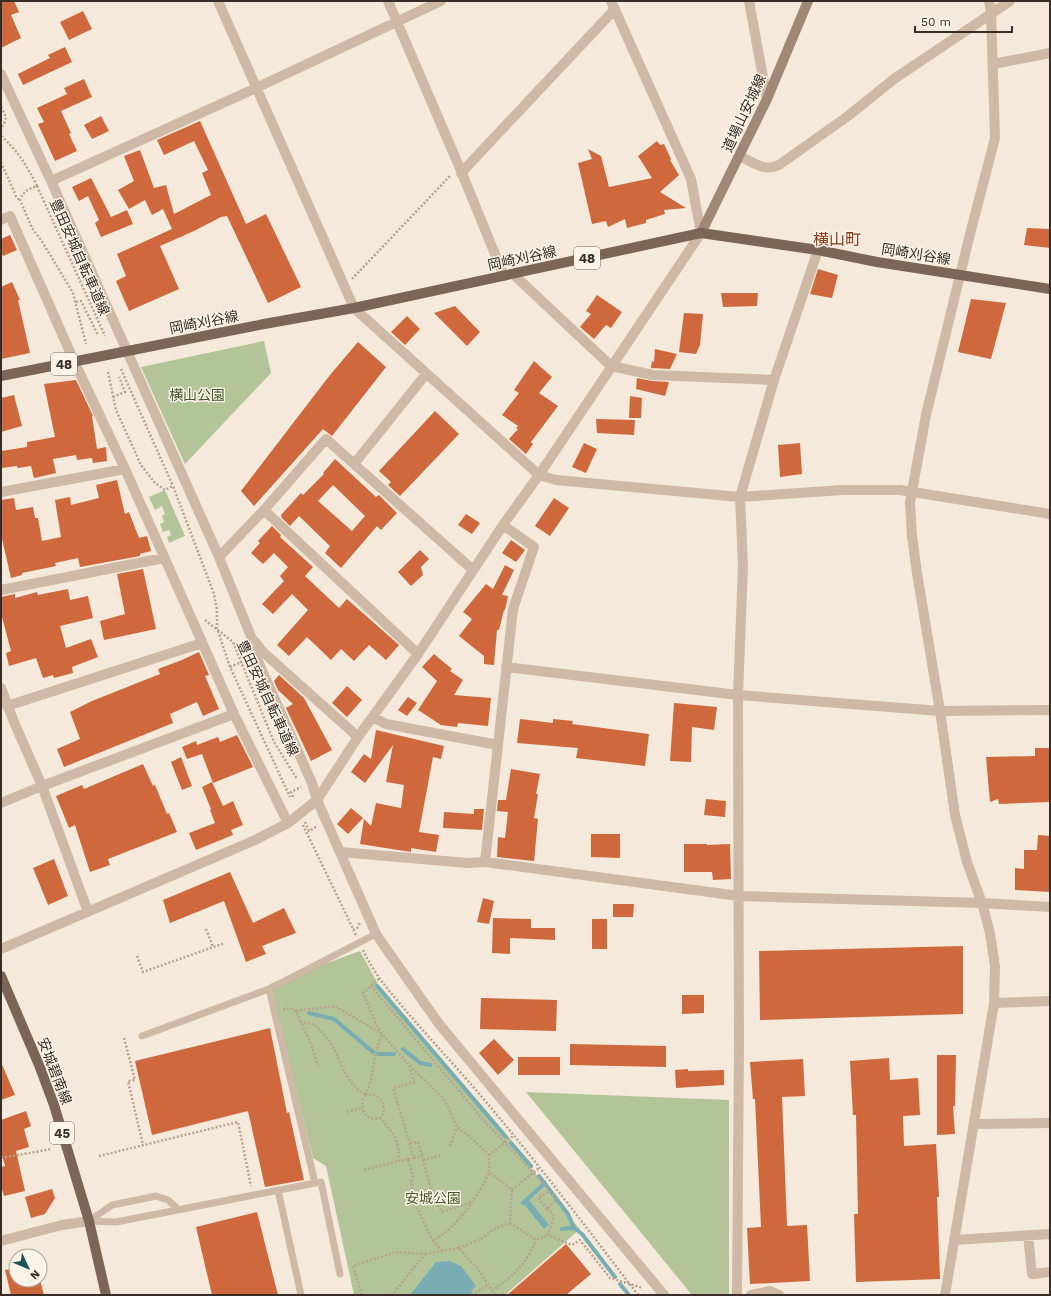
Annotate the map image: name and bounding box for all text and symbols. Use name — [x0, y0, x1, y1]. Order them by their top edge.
scale bar — [915, 8, 1012, 34]
text: 50 m — [921, 15, 951, 29]
street label: 道場山安城線 — [719, 72, 769, 154]
street label: 豊田安城自転車道線 — [47, 196, 113, 318]
district label: 横山町 — [813, 230, 861, 249]
street label: 岡崎刈谷線 — [880, 241, 952, 267]
street label: 岡崎刈谷線 — [486, 243, 558, 273]
road number: 48 — [574, 247, 600, 269]
street label: 岡崎刈谷線 — [168, 307, 240, 337]
road number: 48 — [51, 353, 77, 375]
park label: 横山公園 — [169, 387, 225, 403]
street label: 豊田安城自転車道線 — [234, 638, 302, 758]
street label: 安城碧南線 — [35, 1035, 75, 1107]
road number: 45 — [50, 1122, 74, 1144]
park label: 安城公園 — [405, 1190, 461, 1206]
north arrow — [8, 1248, 48, 1288]
text: N — [27, 1267, 42, 1282]

